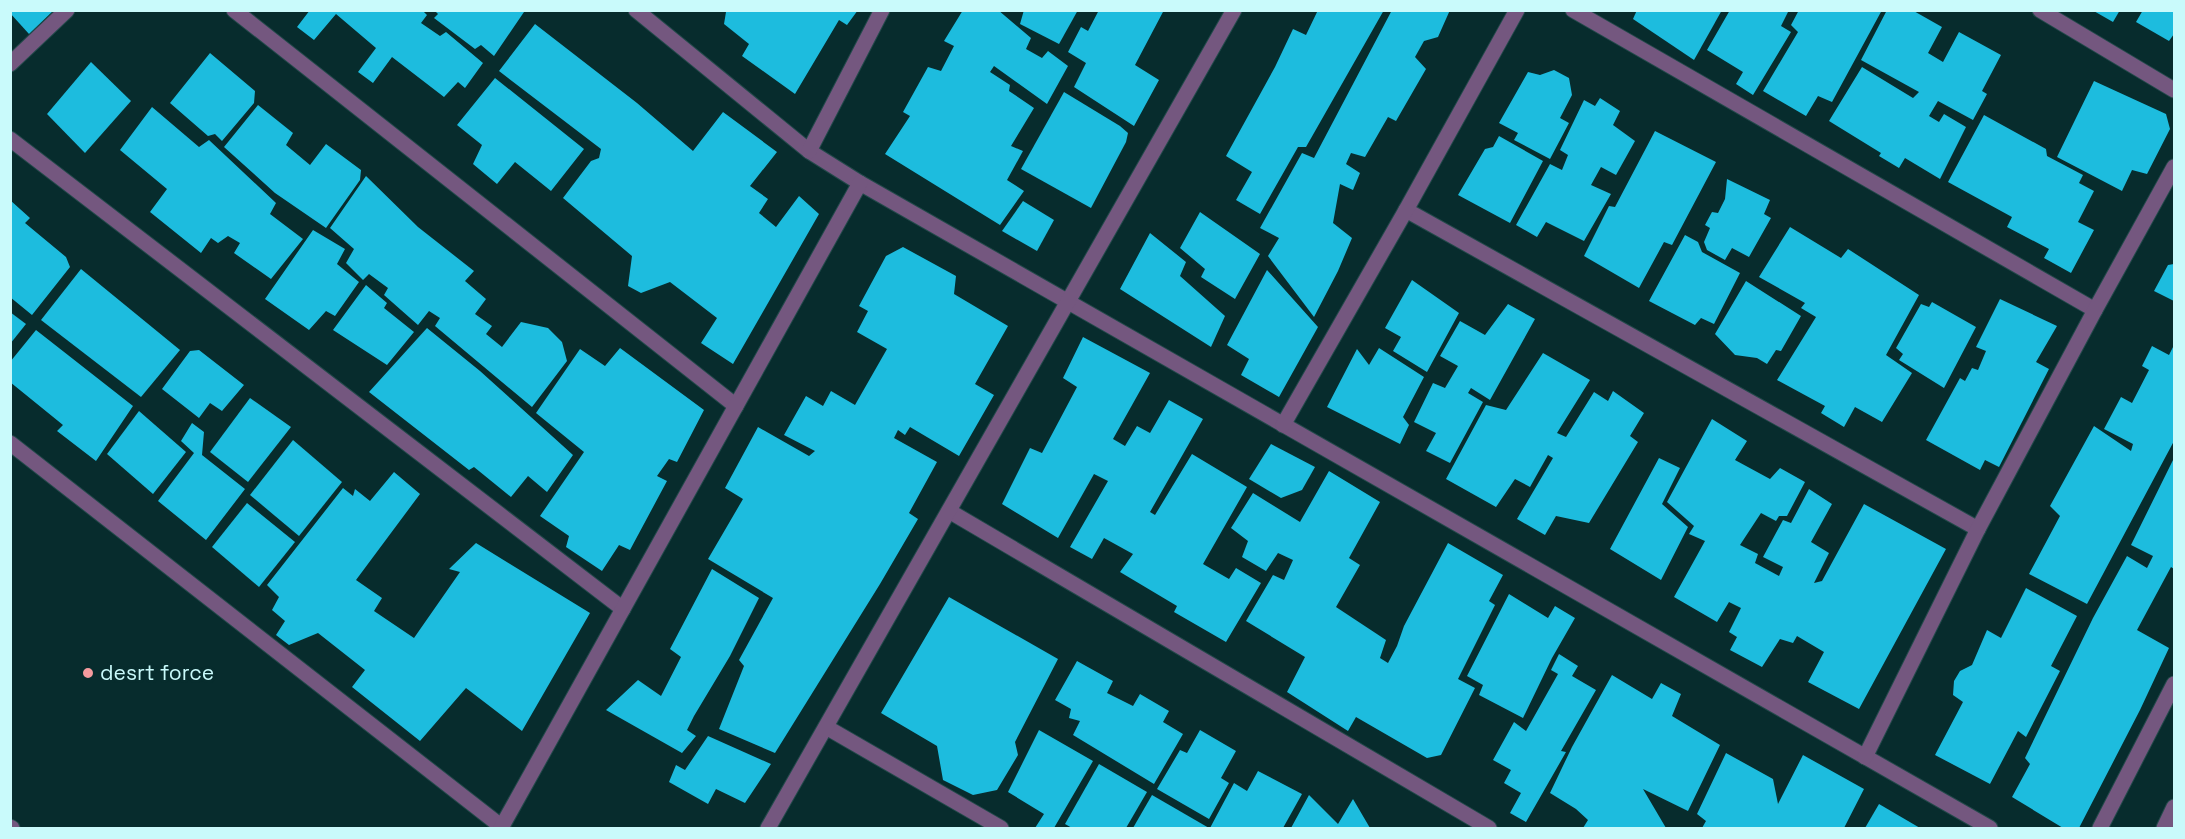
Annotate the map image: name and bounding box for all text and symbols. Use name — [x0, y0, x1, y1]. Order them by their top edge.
place label: desrt force — [100, 659, 214, 686]
marker: desrt force — [81, 666, 95, 680]

